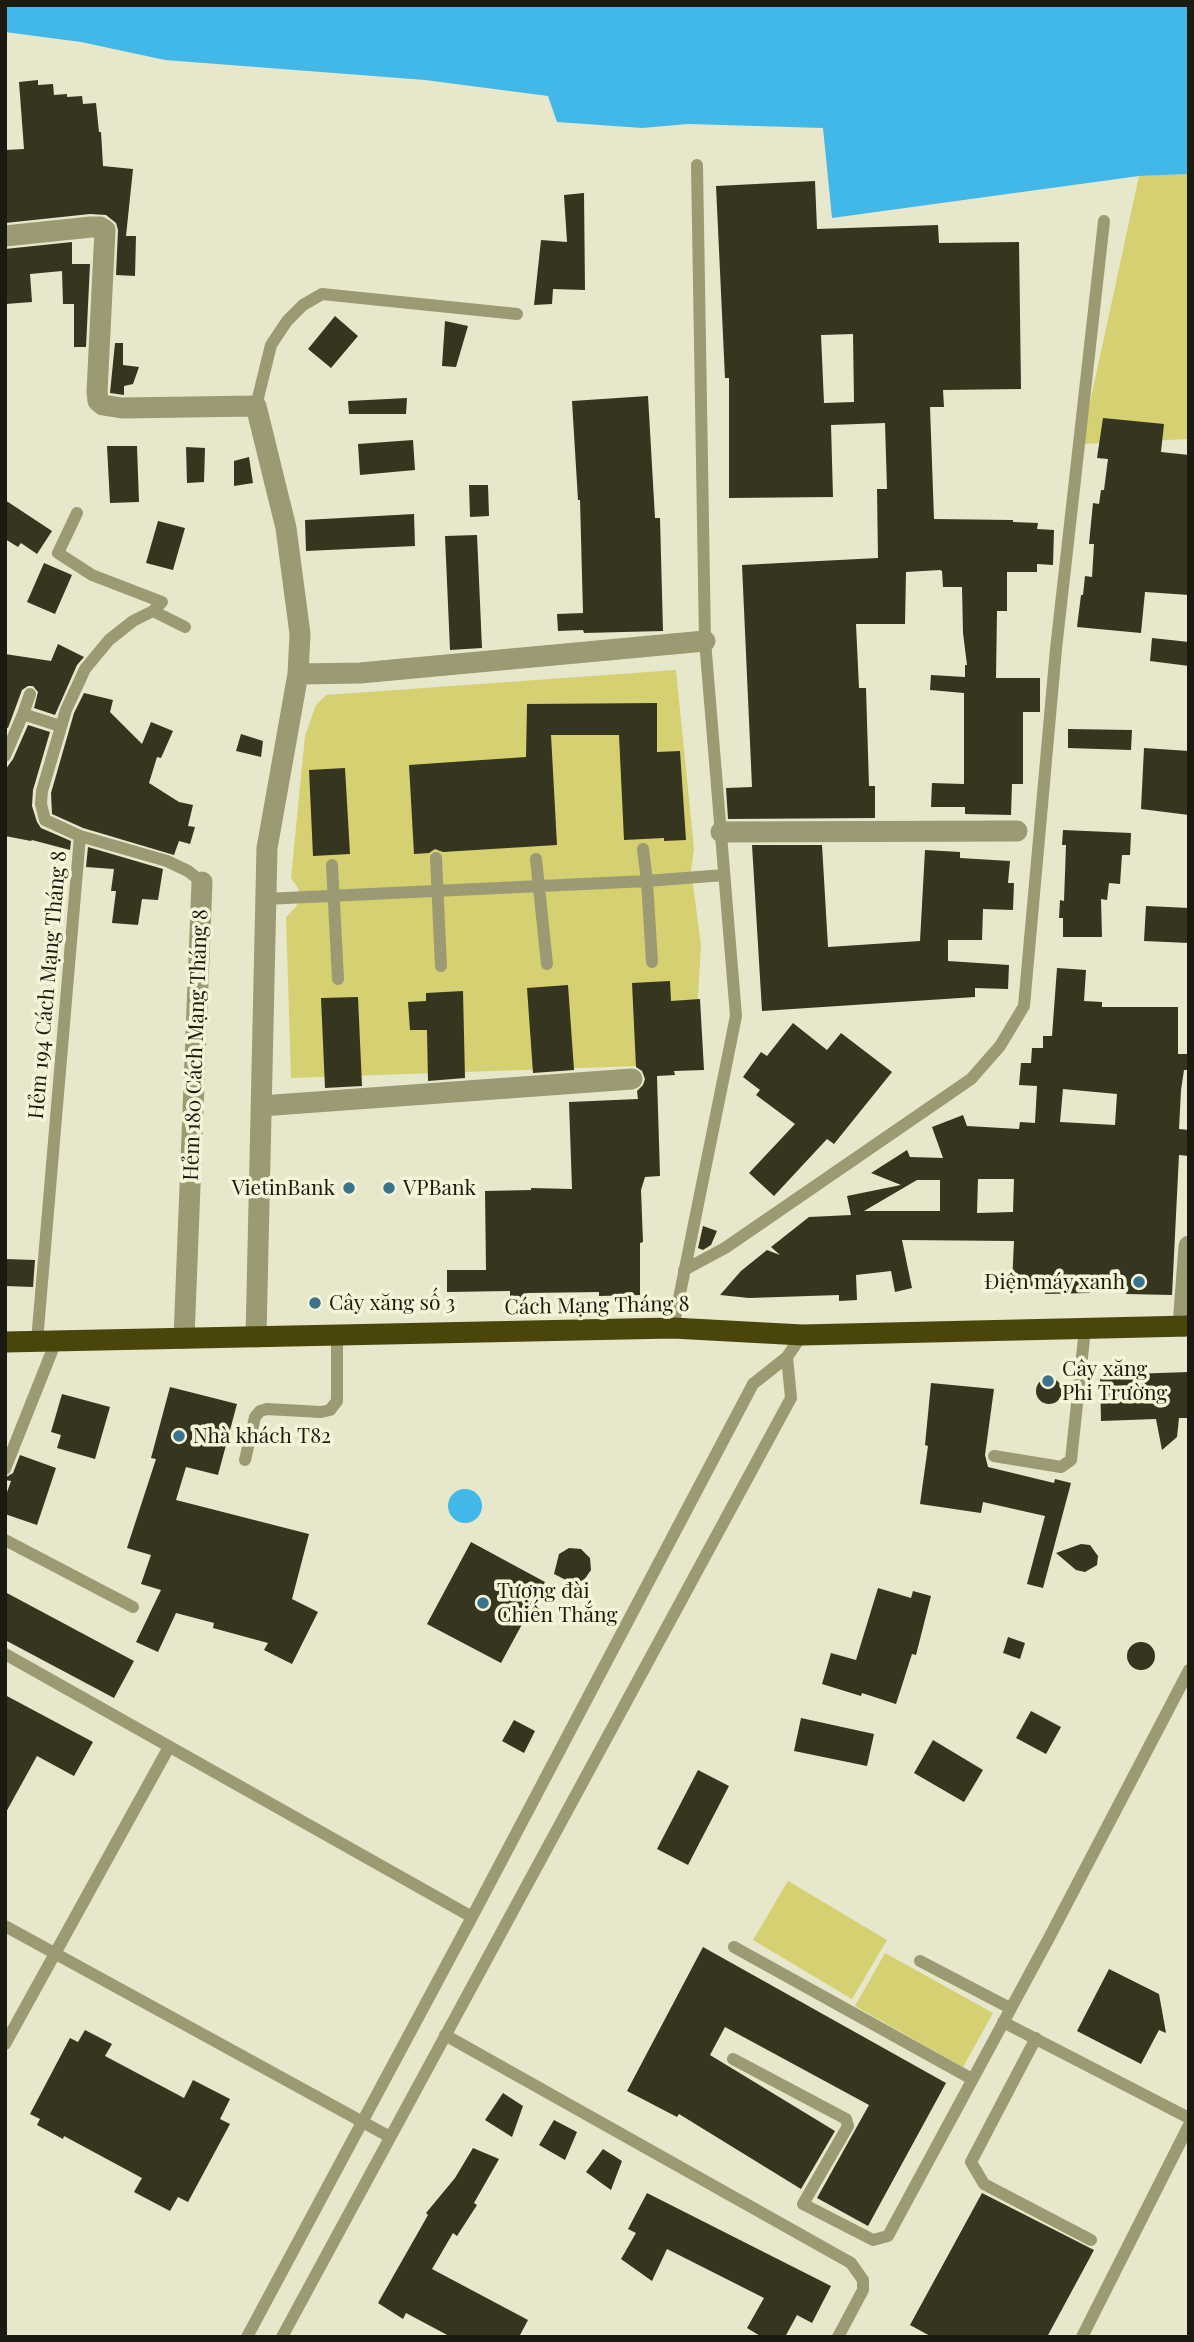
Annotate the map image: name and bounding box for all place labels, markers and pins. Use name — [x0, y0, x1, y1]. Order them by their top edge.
place label: VietinBank — [232, 1175, 335, 1201]
place label: VPBank — [403, 1175, 476, 1201]
marker: VietinBank — [341, 1180, 357, 1196]
marker: VPBank — [381, 1180, 397, 1196]
place label: Điện máy xanh — [984, 1269, 1125, 1295]
marker: Điện máy xanh — [1131, 1274, 1147, 1290]
place label: Cây xăng số 3 — [329, 1290, 455, 1316]
marker: Cây xăng số 3 — [307, 1295, 323, 1311]
place label: Cây xăng Phi Trường — [1062, 1356, 1167, 1406]
marker: Cây xăng Phi Trường — [1040, 1373, 1056, 1389]
place label: Nhà khách T82 — [193, 1423, 331, 1449]
marker: Nhà khách T82 — [171, 1428, 187, 1444]
place label: Tượng đài Chiến Thắng — [497, 1578, 617, 1628]
marker: Tượng đài Chiến Thắng — [475, 1595, 491, 1611]

